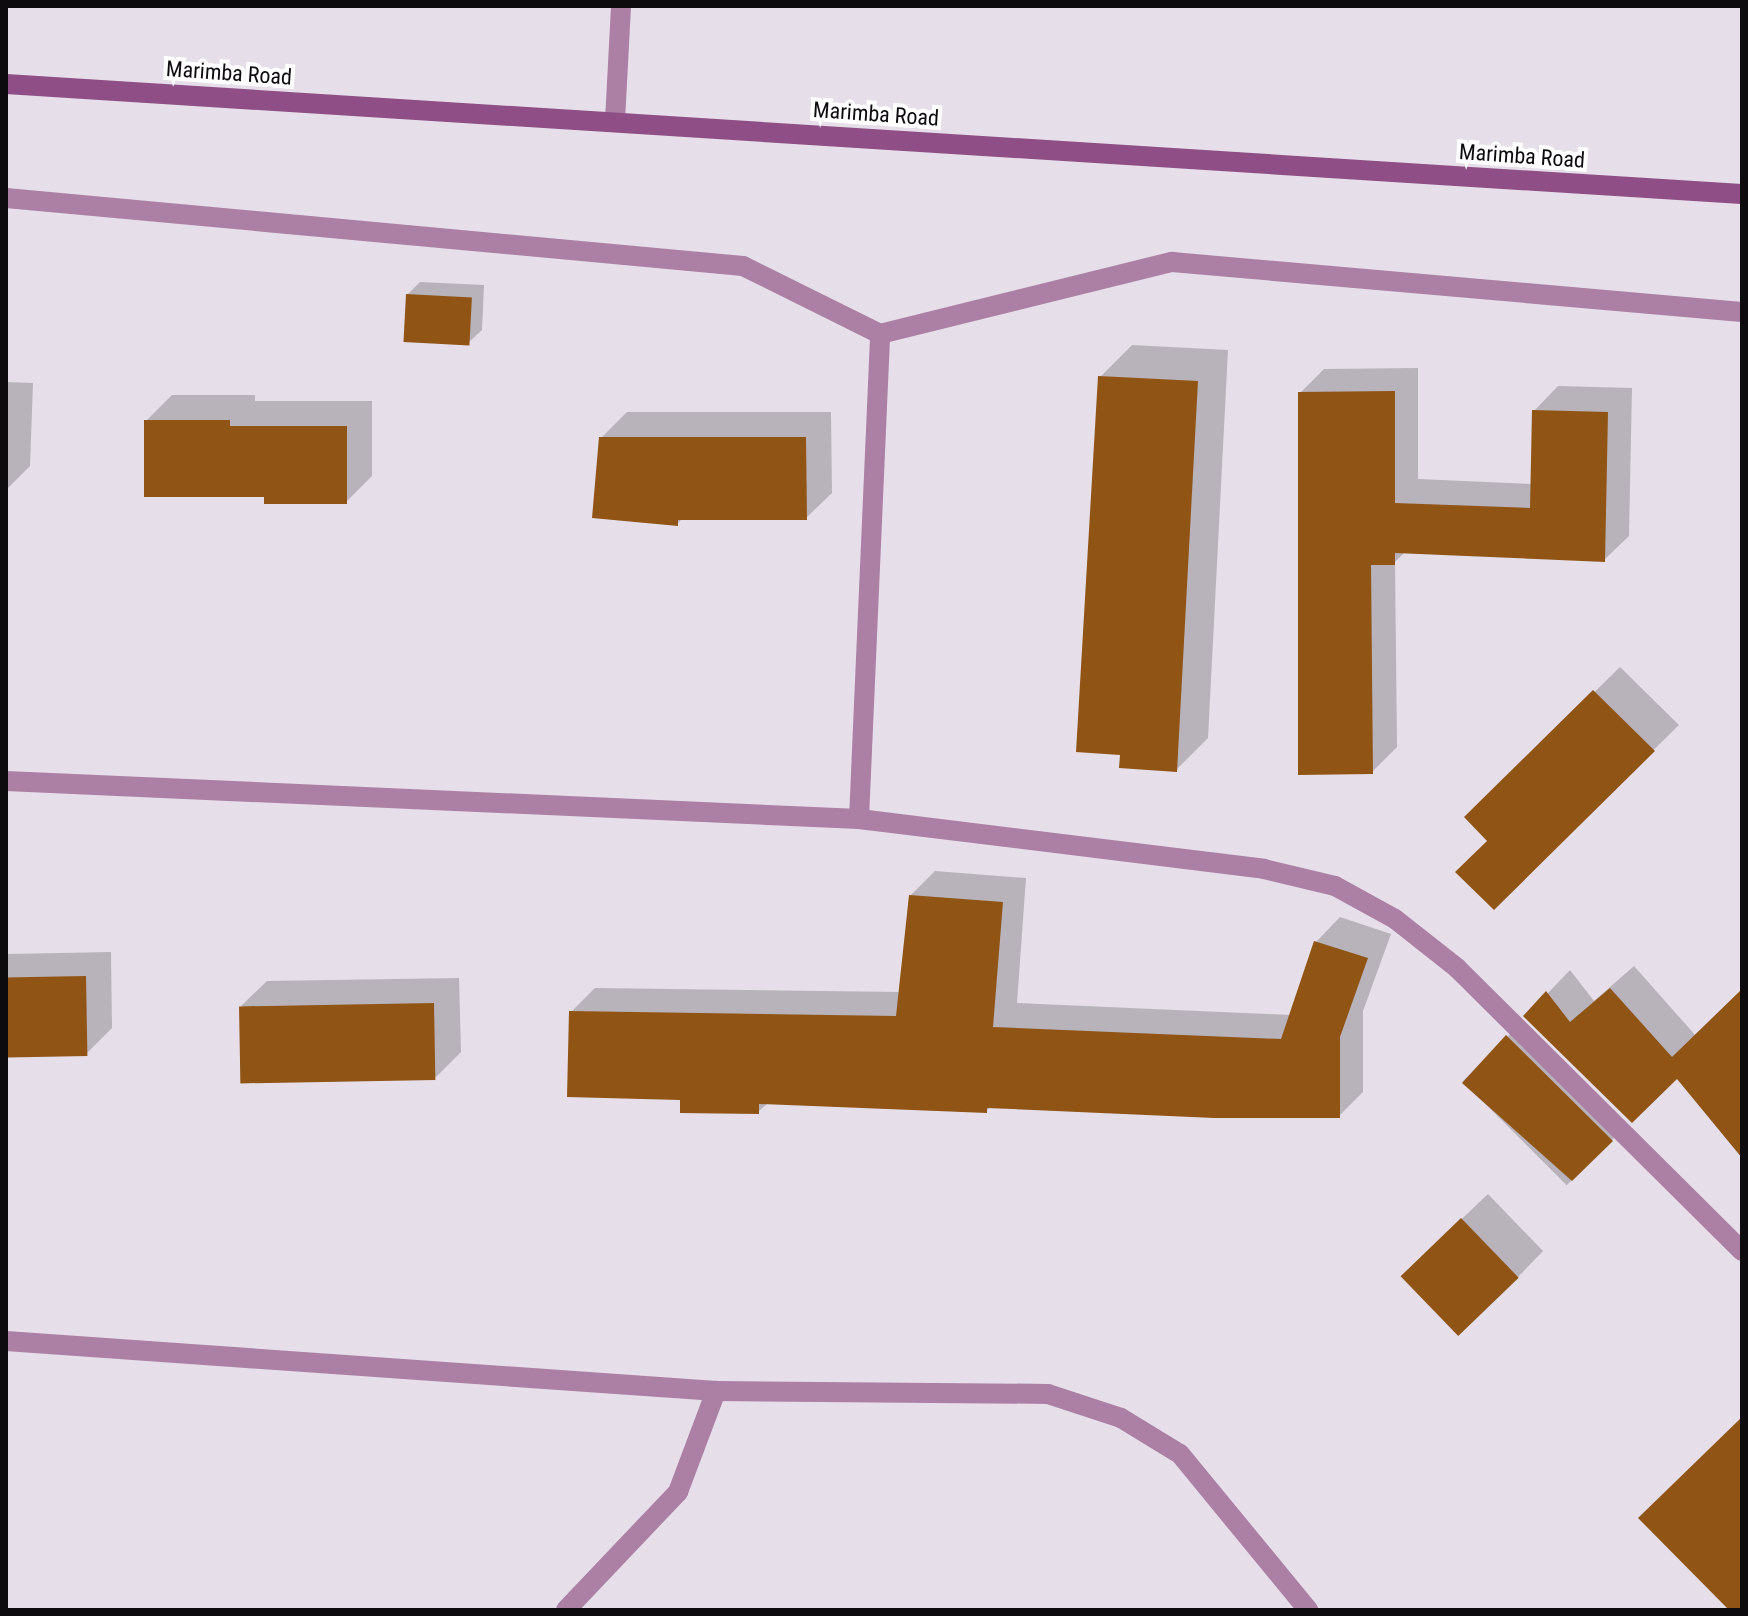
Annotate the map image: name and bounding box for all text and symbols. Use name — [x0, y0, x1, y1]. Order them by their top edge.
street label: Marimba Road — [165, 55, 293, 91]
street label: Marimba Road — [812, 96, 940, 132]
street label: Marimba Road — [1458, 138, 1586, 174]

